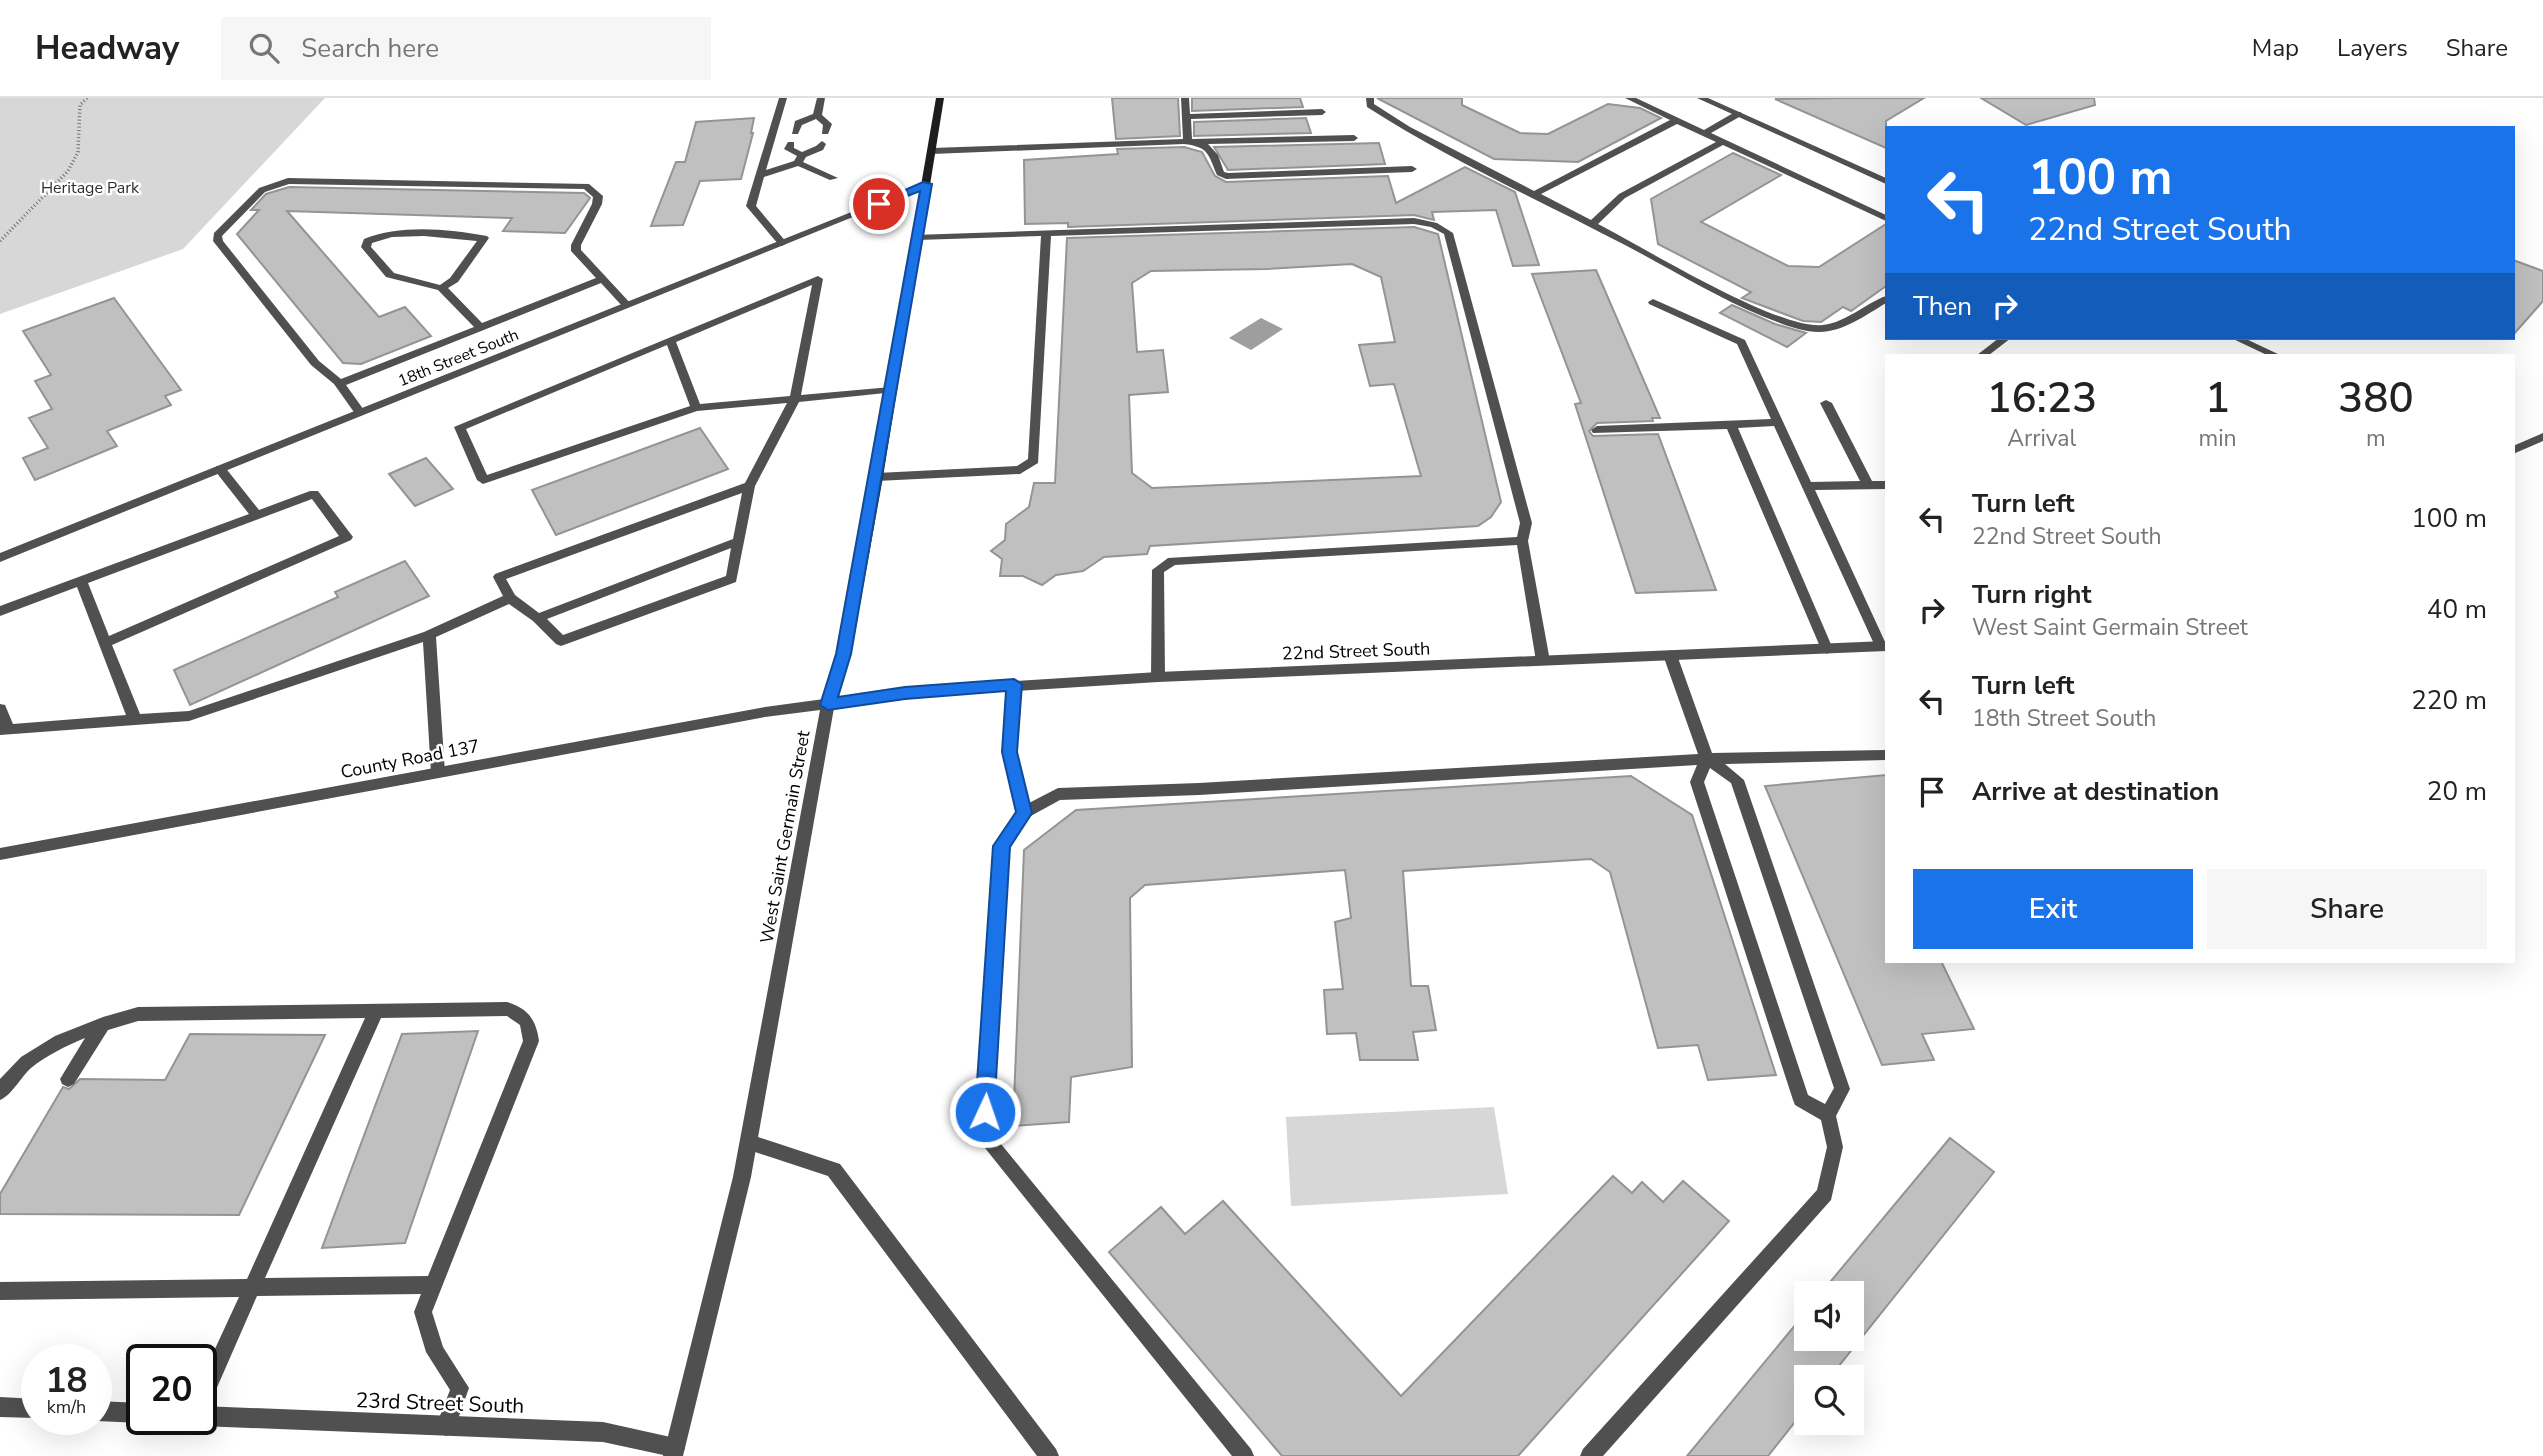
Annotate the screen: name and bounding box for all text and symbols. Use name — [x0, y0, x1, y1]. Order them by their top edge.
search box — [221, 17, 711, 80]
text: Headway — [35, 26, 179, 71]
icon: search — [245, 29, 283, 67]
text: Search here — [301, 31, 439, 66]
text: Map — [2252, 32, 2299, 64]
text: Layers — [2337, 32, 2408, 64]
text: Share — [2446, 32, 2508, 64]
text: 100 m — [2028, 144, 2172, 211]
icon: left — [1913, 154, 2004, 245]
pin — [849, 174, 909, 234]
park label: Heritage Park — [41, 177, 140, 199]
icon: arrive — [860, 185, 898, 223]
text: 22nd Street South — [2028, 208, 2292, 251]
icon: right — [1986, 287, 2024, 325]
text: Then — [1913, 289, 1972, 324]
street label: 18th Street South — [395, 324, 522, 392]
text: 16:23 — [1986, 370, 2097, 427]
text: 1 — [2205, 370, 2230, 427]
text: 380 — [2338, 370, 2414, 427]
text: Arrival — [2007, 423, 2076, 454]
text: min — [2199, 423, 2237, 454]
text: m — [2366, 423, 2386, 454]
text: Turn left — [1972, 486, 2075, 521]
icon: left — [1913, 500, 1951, 538]
text: 100 m — [2411, 501, 2487, 536]
text: 22nd Street South — [1972, 521, 2162, 552]
text: Turn right — [1972, 577, 2091, 612]
icon: right — [1913, 591, 1951, 629]
text: 40 m — [2427, 592, 2487, 627]
text: West Saint Germain Street — [1972, 612, 2248, 643]
street label: 22nd Street South — [1281, 636, 1431, 666]
text: Turn left — [1972, 668, 2075, 703]
icon: left — [1913, 682, 1951, 720]
text: 220 m — [2411, 683, 2487, 718]
text: 18th Street South — [1972, 703, 2156, 734]
street label: West Saint Germain Street — [754, 728, 816, 945]
street label: County Road 137 — [338, 734, 482, 784]
icon: arrive — [1913, 773, 1951, 811]
text: Arrive at destination — [1972, 774, 2219, 809]
text: 20 m — [2427, 774, 2487, 809]
button: Exit — [1913, 869, 2193, 949]
button: Share — [2207, 869, 2487, 949]
position arrow — [948, 1075, 1022, 1149]
map controls — [1794, 1281, 1864, 1435]
button: sound — [1794, 1281, 1864, 1351]
speed limit sign: 20 — [126, 1344, 217, 1435]
text: 18 — [45, 1357, 88, 1404]
button: search — [1794, 1365, 1864, 1435]
street label: 23rd Street South — [355, 1386, 525, 1420]
text: km/h — [47, 1395, 86, 1419]

